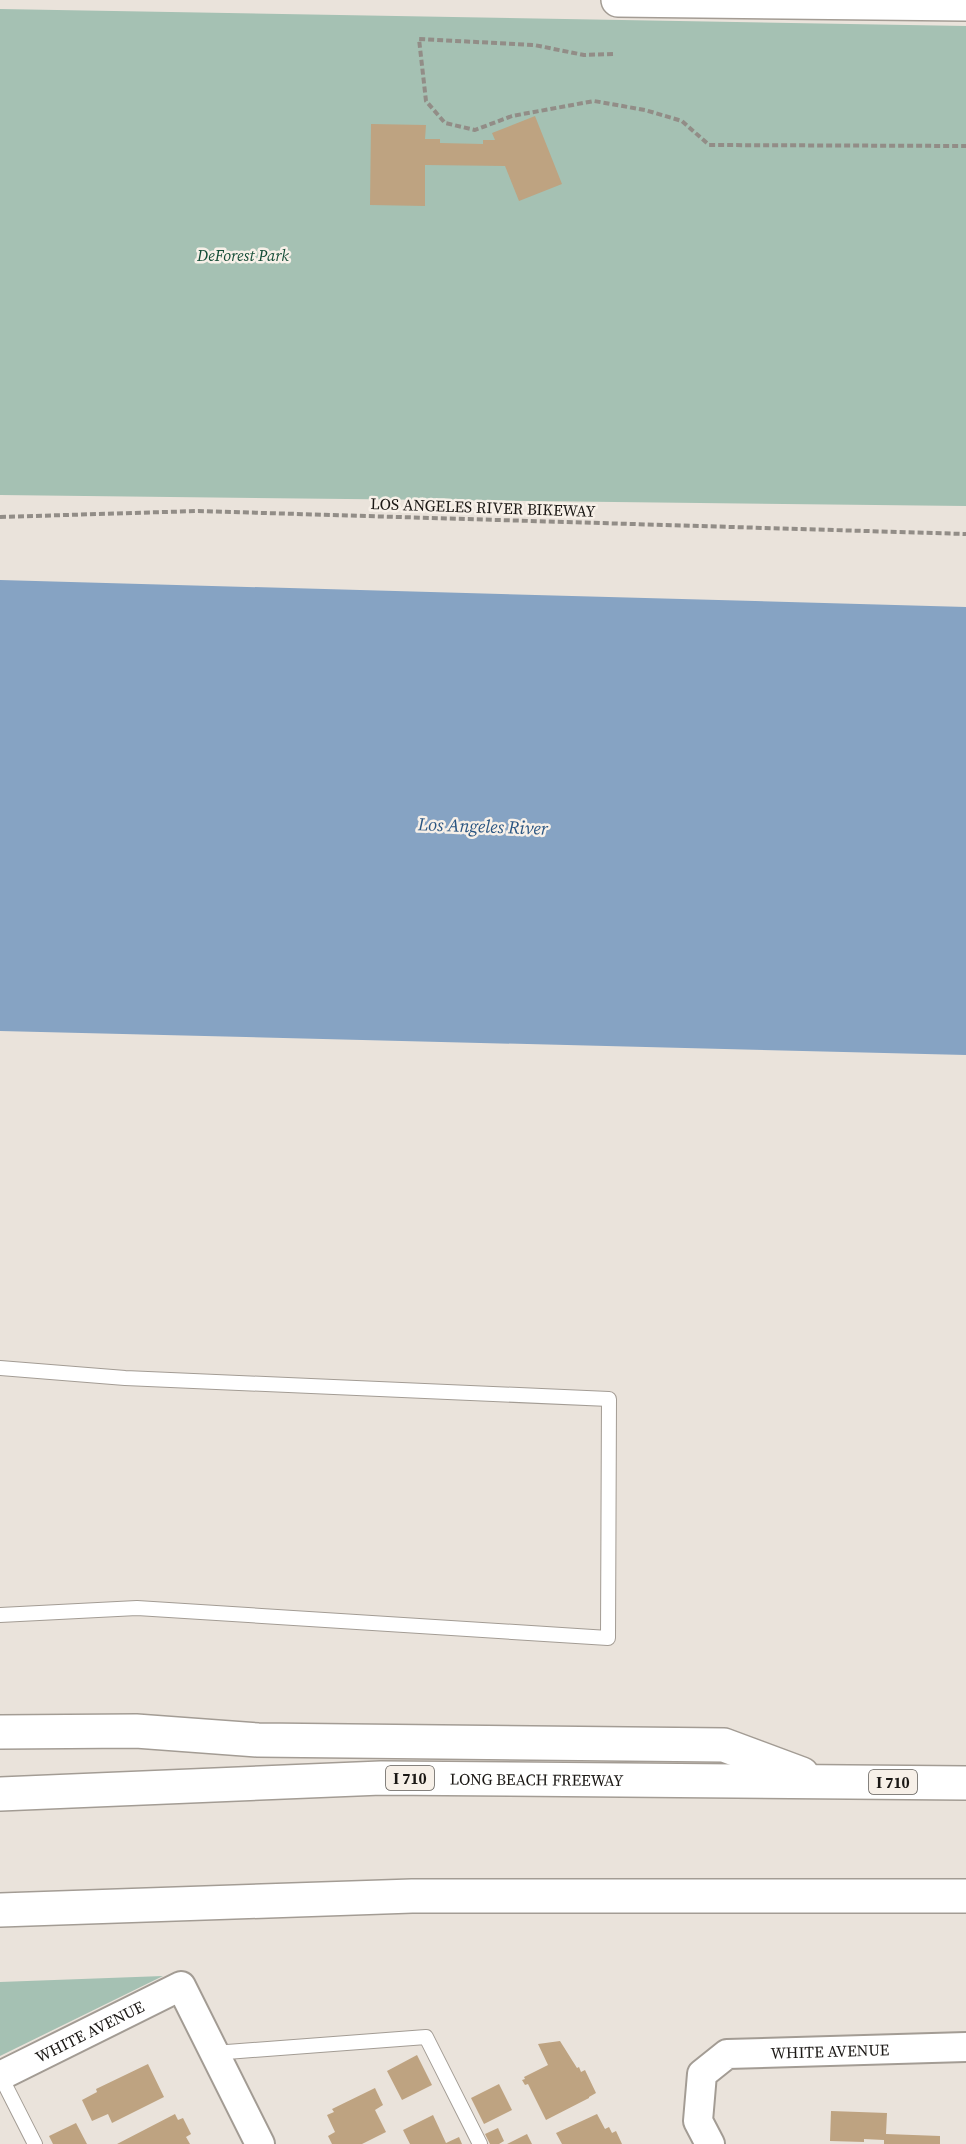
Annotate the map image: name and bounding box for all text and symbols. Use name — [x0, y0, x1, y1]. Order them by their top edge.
park label: DeForest Park — [196, 244, 289, 266]
street label: LOS ANGELES RIVER BIKEWAY — [370, 492, 596, 522]
water label: Los Angeles River — [417, 811, 549, 841]
road number: I 710 — [386, 1766, 434, 1790]
street label: LONG BEACH FREEWAY — [450, 1768, 624, 1791]
road number: I 710 — [869, 1770, 917, 1794]
street label: WHITE AVENUE — [31, 1995, 148, 2068]
street label: WHITE AVENUE — [770, 2038, 890, 2064]

